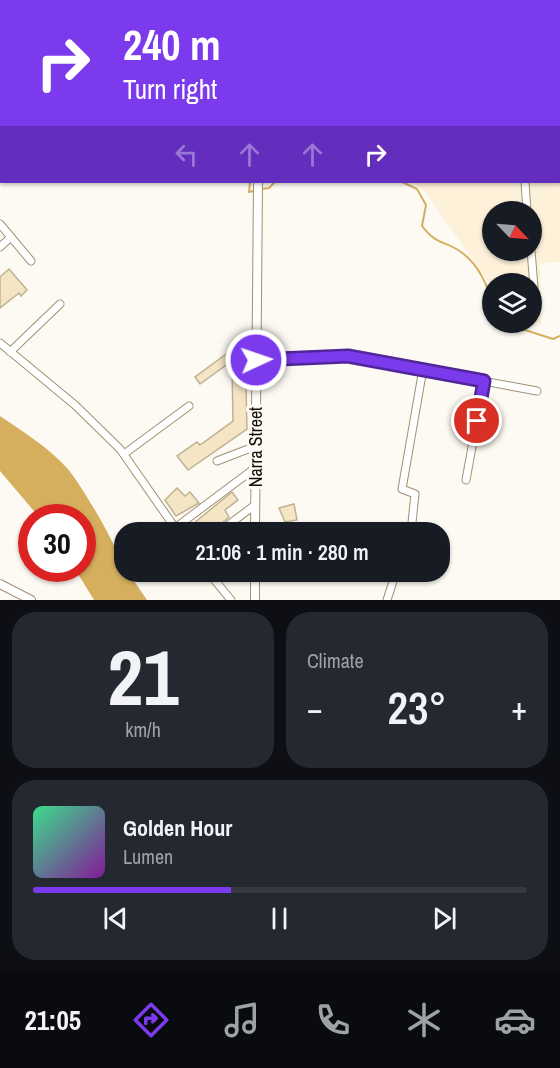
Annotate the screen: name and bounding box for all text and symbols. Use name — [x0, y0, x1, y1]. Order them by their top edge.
text: 240 m — [123, 17, 221, 73]
icon: right — [24, 24, 102, 102]
text: Turn right — [123, 71, 217, 107]
icon: left — [170, 138, 203, 171]
icon: ahead — [233, 138, 266, 171]
icon: ahead — [296, 138, 329, 171]
icon: right — [359, 138, 392, 171]
north arrow — [482, 201, 542, 261]
map controls — [482, 201, 542, 333]
button: layers — [482, 273, 542, 333]
position arrow — [224, 328, 288, 392]
pin — [451, 395, 502, 446]
icon: arrive — [460, 404, 493, 437]
street label: Narra Street — [243, 407, 268, 487]
speed limit sign: 30 — [18, 504, 96, 582]
text: 21:06 · 1 min · 280 m — [195, 537, 369, 567]
text: 21 — [107, 624, 179, 729]
text: Climate — [307, 647, 364, 674]
text: 23° — [387, 677, 447, 738]
text: − — [307, 686, 323, 730]
text: + — [511, 686, 527, 730]
text: km/h — [125, 716, 161, 743]
text: Golden Hour — [123, 813, 232, 843]
text: Lumen — [123, 843, 173, 870]
icon: previous — [99, 902, 132, 935]
icon: pause — [263, 902, 296, 935]
icon: next — [428, 902, 461, 935]
icon: directions — [130, 999, 172, 1041]
icon: music — [221, 999, 263, 1041]
icon: phone — [312, 999, 354, 1041]
icon: climate — [403, 999, 445, 1041]
icon: car — [494, 999, 536, 1041]
text: 21:05 — [24, 1002, 81, 1038]

